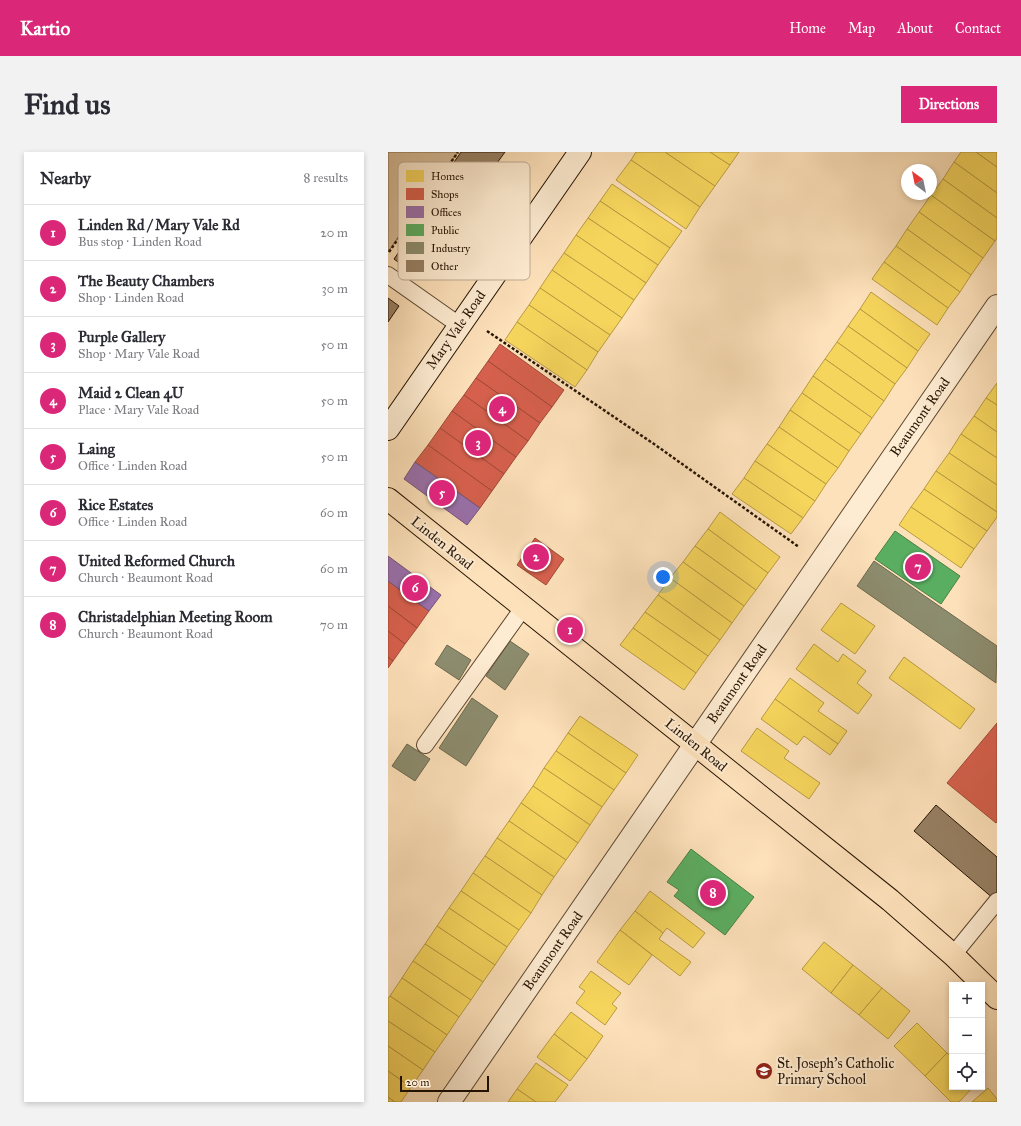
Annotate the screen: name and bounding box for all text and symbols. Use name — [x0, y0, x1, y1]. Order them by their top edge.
text: Kartio — [20, 17, 70, 40]
text: Home — [789, 20, 826, 37]
text: Map — [848, 20, 875, 37]
text: About — [897, 20, 933, 37]
text: Contact — [955, 20, 1001, 37]
button: Directions — [901, 86, 997, 123]
text: Find us — [24, 87, 110, 122]
legend — [398, 162, 530, 280]
north arrow — [901, 164, 937, 200]
text: Nearby — [40, 168, 91, 189]
text: 8 results — [304, 170, 348, 186]
text: Homes — [431, 170, 464, 183]
text: Shops — [431, 188, 459, 201]
text: Offices — [431, 206, 461, 219]
text: Linden Rd / Mary Vale Rd — [78, 216, 240, 234]
text: Public — [431, 224, 459, 237]
text: 1 — [50, 225, 56, 241]
text: 20 m — [320, 225, 348, 241]
text: Bus stop · Linden Road — [78, 234, 202, 250]
text: Industry — [431, 242, 471, 255]
text: Other — [431, 260, 459, 273]
text: The Beauty Chambers — [78, 272, 214, 290]
text: 2 — [50, 281, 56, 297]
text: 30 m — [322, 281, 348, 297]
street label: Mary Vale Road — [423, 287, 489, 373]
text: Shop · Linden Road — [78, 290, 184, 306]
text: Purple Gallery — [78, 328, 165, 346]
text: 3 — [50, 337, 56, 353]
text: 50 m — [321, 337, 348, 353]
text: Shop · Mary Vale Road — [78, 346, 200, 362]
street label: Beaumont Road — [886, 374, 954, 460]
text: Maid 2 Clean 4U — [78, 384, 184, 402]
text: 4 — [49, 393, 57, 409]
text: 50 m — [321, 393, 348, 409]
pin: 4 — [489, 394, 515, 424]
text: Place · Mary Vale Road — [78, 402, 199, 418]
pin: 3 — [465, 428, 491, 458]
text: Laing — [78, 440, 115, 458]
text: 5 — [50, 449, 56, 465]
text: 50 m — [321, 449, 348, 465]
text: Office · Linden Road — [78, 458, 187, 474]
pin: 5 — [429, 478, 455, 508]
text: Rice Estates — [78, 496, 153, 514]
text: 6 — [50, 505, 56, 521]
text: 60 m — [320, 505, 348, 521]
street label: Linden Road — [407, 513, 477, 573]
text: Office · Linden Road — [78, 514, 187, 530]
pin: 2 — [523, 542, 549, 572]
text: United Reformed Church — [78, 552, 235, 570]
pin: 7 — [905, 552, 931, 582]
text: 7 — [50, 561, 56, 577]
text: 60 m — [320, 561, 348, 577]
your location — [653, 567, 673, 587]
text: Church · Beaumont Road — [78, 570, 213, 586]
pin: 6 — [402, 573, 428, 603]
text: Christadelphian Meeting Room — [78, 608, 273, 626]
pin: 1 — [557, 615, 583, 645]
text: 8 — [50, 617, 56, 633]
text: 70 m — [320, 617, 348, 633]
text: Church · Beaumont Road — [78, 626, 213, 642]
street label: Beaumont Road — [703, 641, 771, 727]
street label: Linden Road — [661, 715, 731, 775]
pin: 8 — [700, 878, 726, 908]
street label: Beaumont Road — [519, 908, 587, 994]
map controls — [949, 982, 985, 1090]
button: + — [949, 982, 985, 1018]
button: − — [949, 1018, 985, 1054]
button: locate — [949, 1054, 985, 1090]
place label: St. Joseph's Catholic Primary School — [777, 1055, 894, 1088]
school or university icon: St. Joseph's Catholic Primary School — [754, 1061, 774, 1081]
scale bar — [400, 1074, 489, 1093]
text: 20 m — [406, 1076, 429, 1089]

